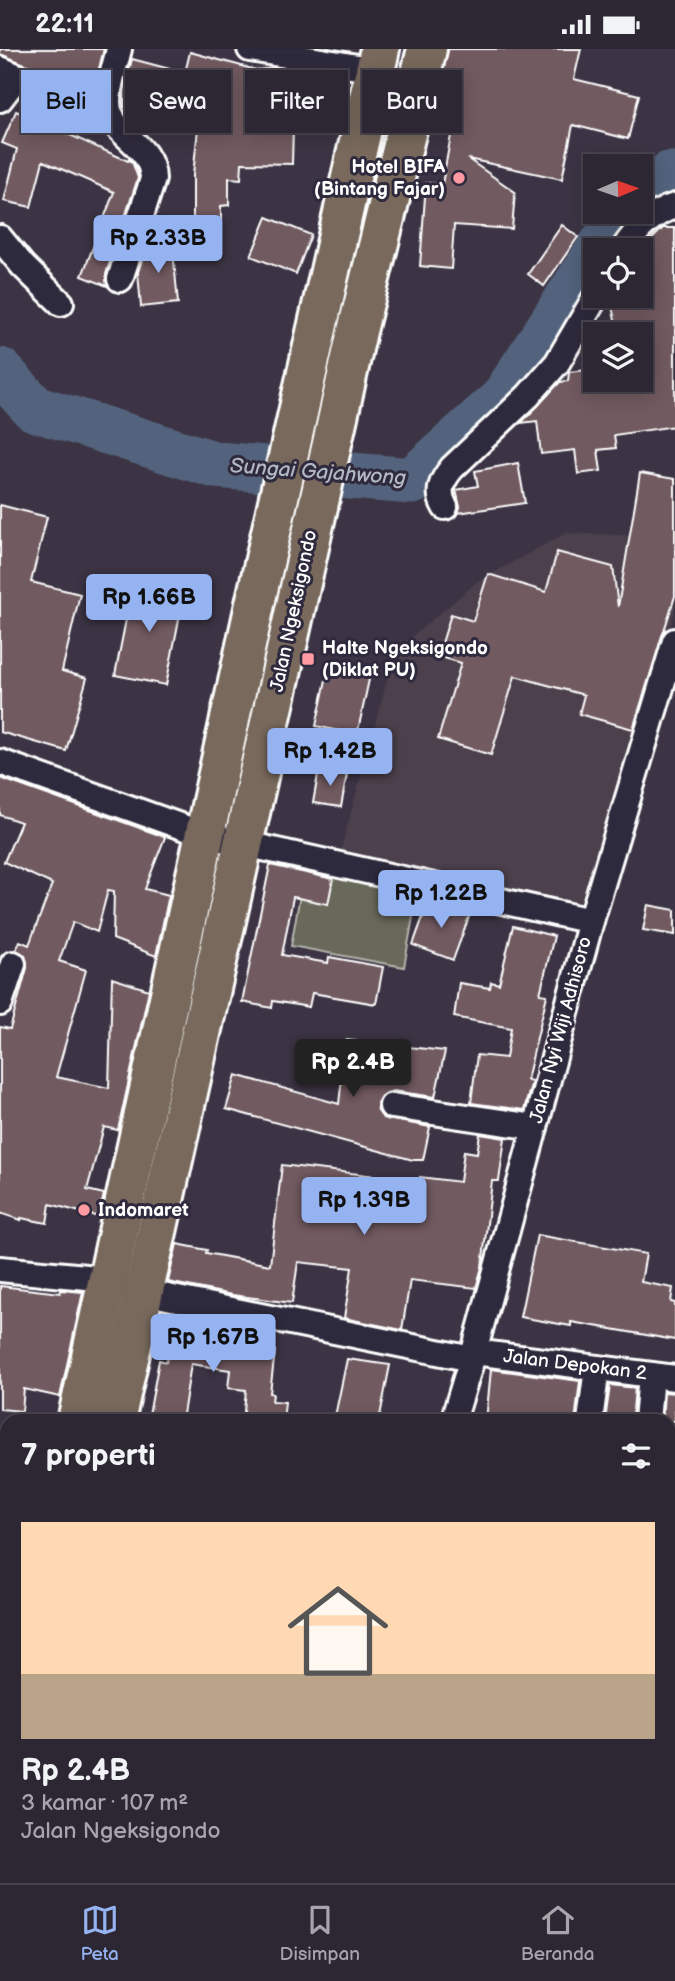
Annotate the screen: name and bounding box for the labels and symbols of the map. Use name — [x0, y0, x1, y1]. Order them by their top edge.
north arrow — [583, 154, 653, 224]
place label: Hotel BIFA (Bintang Fajar) — [314, 156, 445, 201]
marker: Hotel BIFA (Bintang Fajar) — [451, 170, 467, 186]
pin: Rp 2.33B — [86, 215, 230, 275]
water label: Sungai Gajahwong — [229, 453, 407, 491]
street label: Jalan Ngeksigondo — [266, 528, 322, 694]
pin: Rp 1.66B — [77, 575, 221, 634]
place label: Halte Ngeksigondo (Diklat PU) — [322, 637, 488, 682]
marker: Halte Ngeksigondo (Diklat PU) — [300, 651, 316, 667]
pin: Rp 1.42B — [258, 729, 402, 788]
pin: Rp 1.22B — [369, 871, 513, 930]
street label: Jalan Nyi Wiji Adhisoro — [525, 934, 597, 1126]
pin: Rp 2.4B — [288, 1039, 418, 1099]
pin: Rp 1.39B — [292, 1177, 436, 1237]
place label: Indomaret — [98, 1199, 189, 1222]
marker: Indomaret — [76, 1202, 92, 1218]
pin: Rp 1.67B — [141, 1315, 285, 1374]
street label: Jalan Depokan 2 — [502, 1345, 649, 1385]

